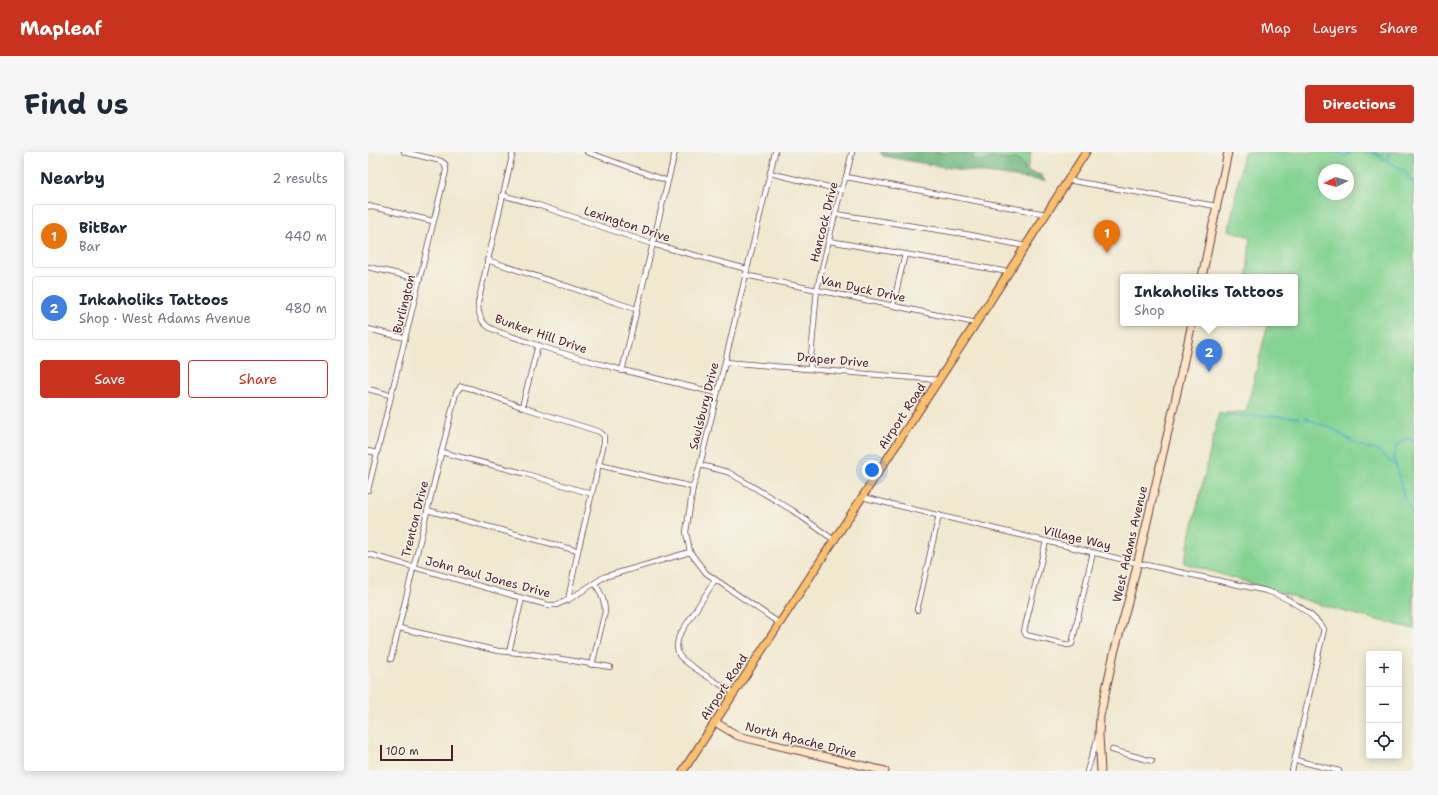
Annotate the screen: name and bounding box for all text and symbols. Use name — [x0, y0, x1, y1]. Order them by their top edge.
text: Mapleaf — [20, 16, 102, 41]
text: Map — [1261, 19, 1291, 37]
text: Layers — [1313, 19, 1357, 37]
text: Share — [1379, 19, 1418, 37]
text: Find us — [24, 85, 129, 123]
button: Directions — [1305, 85, 1414, 123]
north arrow — [1318, 164, 1354, 200]
text: Nearby — [40, 167, 105, 189]
text: 2 results — [272, 170, 328, 187]
street label: Hancock Drive — [806, 180, 842, 264]
street label: Lexington Drive — [582, 202, 673, 246]
text: BitBar — [79, 218, 127, 238]
pin: 1 — [1094, 220, 1120, 253]
text: 1 — [51, 228, 57, 245]
text: 440 m — [285, 228, 327, 245]
text: Bar — [79, 238, 101, 255]
street label: Van Dyck Drive — [819, 272, 907, 306]
street label: Burlington — [389, 273, 419, 335]
popup — [1120, 274, 1298, 326]
text: Inkaholiks Tattoos — [1134, 282, 1284, 302]
text: Inkaholiks Tattoos — [79, 290, 228, 310]
text: 2 — [49, 300, 59, 317]
text: 480 m — [285, 300, 327, 317]
text: Shop — [1134, 302, 1165, 319]
text: Shop · West Adams Avenue — [79, 310, 251, 327]
street label: Bunker Hill Drive — [493, 311, 590, 357]
pin: 2 — [1196, 339, 1222, 372]
street label: Draper Drive — [796, 349, 870, 371]
button: Save — [40, 360, 180, 398]
button: Share — [188, 360, 328, 398]
street label: Saulsbury Drive — [685, 360, 723, 452]
street label: Airport Road — [875, 379, 930, 452]
your location — [862, 460, 882, 480]
street label: Trenton Drive — [398, 479, 432, 559]
street label: West Adams Avenue — [1109, 484, 1151, 604]
street label: Village Way — [1041, 522, 1113, 554]
street label: John Paul Jones Drive — [424, 553, 553, 602]
street label: Airport Road — [697, 650, 752, 723]
map controls — [1366, 651, 1402, 759]
button: + — [1366, 651, 1402, 687]
button: − — [1366, 687, 1402, 723]
street label: North Apache Drive — [744, 718, 859, 762]
button: locate — [1366, 723, 1402, 759]
scale bar — [380, 743, 453, 762]
text: 100 m — [386, 744, 419, 759]

